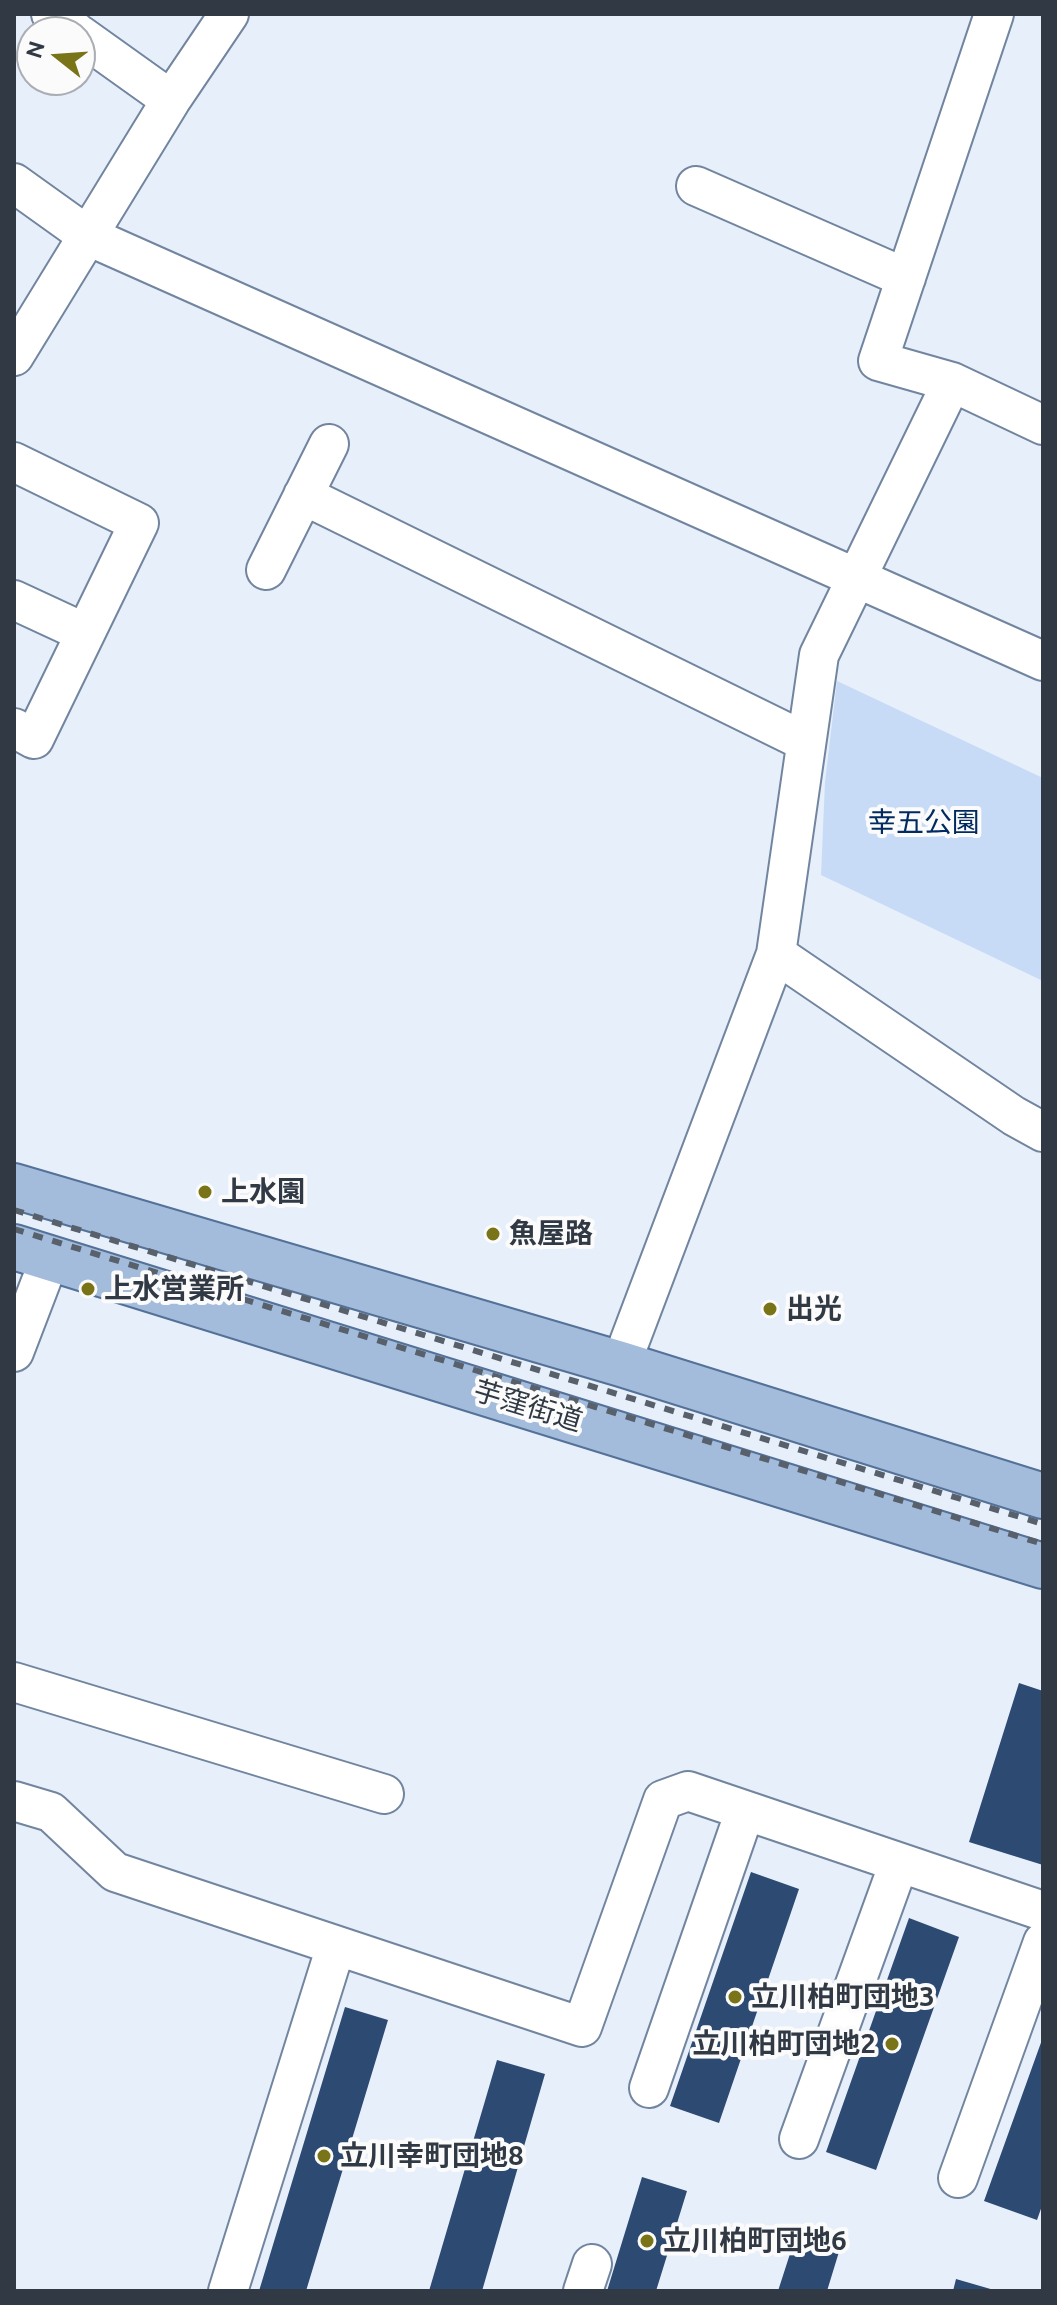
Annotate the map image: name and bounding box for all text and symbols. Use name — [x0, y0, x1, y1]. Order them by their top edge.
north arrow — [16, 16, 96, 96]
text: N — [20, 38, 49, 61]
park label: 幸五公園 — [868, 806, 980, 840]
place label: 上水園 — [221, 1175, 305, 1209]
marker: 上水園 — [196, 1183, 214, 1201]
place label: 魚屋路 — [509, 1217, 593, 1251]
marker: 魚屋路 — [484, 1225, 502, 1243]
place label: 上水営業所 — [104, 1272, 244, 1306]
marker: 上水営業所 — [79, 1280, 97, 1298]
place label: 出光 — [786, 1292, 842, 1326]
marker: 出光 — [761, 1300, 779, 1318]
street label: 芋窪街道 — [470, 1374, 586, 1438]
place label: 立川柏町団地3 — [751, 1980, 935, 2014]
marker: 立川柏町団地3 — [726, 1988, 744, 2006]
place label: 立川柏町団地2 — [692, 2027, 876, 2061]
marker: 立川柏町団地2 — [883, 2035, 901, 2053]
place label: 立川幸町団地8 — [340, 2139, 524, 2173]
marker: 立川幸町団地8 — [315, 2147, 333, 2165]
place label: 立川柏町団地6 — [663, 2224, 847, 2258]
marker: 立川柏町団地6 — [638, 2232, 656, 2250]

